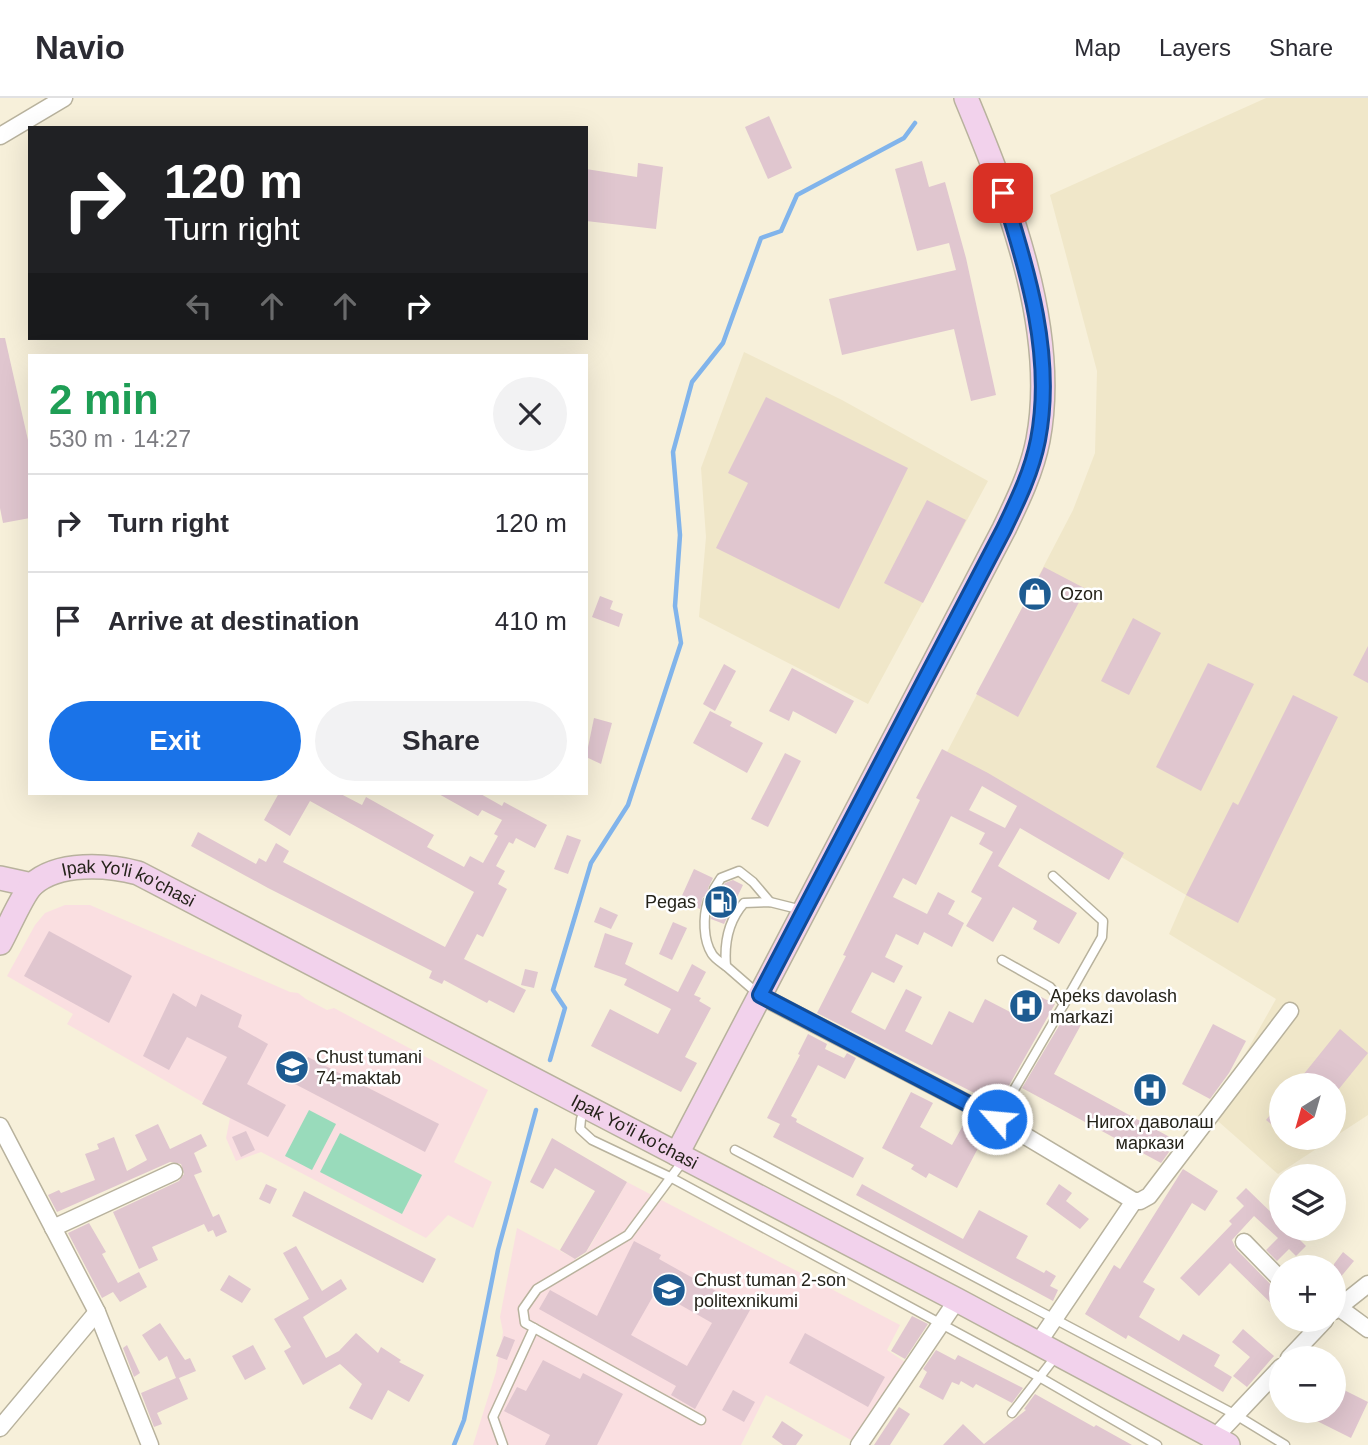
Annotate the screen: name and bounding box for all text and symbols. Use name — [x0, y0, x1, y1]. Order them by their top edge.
text: Navio — [35, 29, 125, 66]
text: Map — [1074, 34, 1121, 61]
text: Layers — [1159, 34, 1231, 61]
text: Share — [1269, 34, 1333, 61]
icon: right — [49, 154, 140, 245]
text: 120 m — [164, 154, 303, 208]
pin — [973, 163, 1033, 223]
icon: arrive — [984, 174, 1022, 212]
text: Turn right — [164, 211, 300, 247]
icon: left — [180, 287, 218, 325]
icon: ahead — [253, 287, 291, 325]
icon: ahead — [326, 287, 364, 325]
icon: right — [399, 287, 437, 325]
text: 2 min — [49, 376, 159, 423]
button: close — [493, 377, 567, 451]
text: 530 m · 14:27 — [49, 426, 191, 452]
icon: right — [49, 504, 87, 542]
text: Turn right — [108, 508, 229, 538]
text: 120 m — [495, 508, 567, 538]
shop icon: Ozon — [1016, 575, 1054, 613]
place label: Ozon — [1060, 584, 1103, 604]
icon: arrive — [49, 602, 87, 640]
text: Arrive at destination — [108, 606, 359, 636]
text: 410 m — [495, 606, 567, 636]
button: Exit — [49, 701, 301, 781]
button: Share — [315, 701, 567, 781]
street label: Ipak Yo'li ko'chasi — [60, 857, 199, 911]
fuel station icon: Pegas — [702, 883, 740, 921]
place label: Pegas — [645, 892, 696, 912]
place label: Apeks davolash markazi — [1050, 986, 1177, 1027]
hospital icon: Apeks davolash markazi — [1007, 987, 1045, 1025]
place label: Chust tumani 74-maktab — [316, 1047, 422, 1088]
school or university icon: Chust tumani 74-maktab — [273, 1048, 311, 1086]
hospital icon: Нигох даволаш маркази — [1131, 1071, 1169, 1109]
north arrow — [1269, 1073, 1346, 1150]
map controls — [1269, 1073, 1346, 1423]
position arrow — [960, 1082, 1034, 1156]
street label: Ipak Yo'li ko'chasi — [568, 1091, 701, 1173]
place label: Нигох даволаш маркази — [1086, 1112, 1214, 1153]
button: layers — [1269, 1164, 1346, 1241]
button: + — [1269, 1255, 1346, 1332]
place label: Chust tuman 2-son politexnikumi — [694, 1270, 846, 1311]
school or university icon: Chust tuman 2-son politexnikumi — [650, 1271, 688, 1309]
button: − — [1269, 1346, 1346, 1423]

